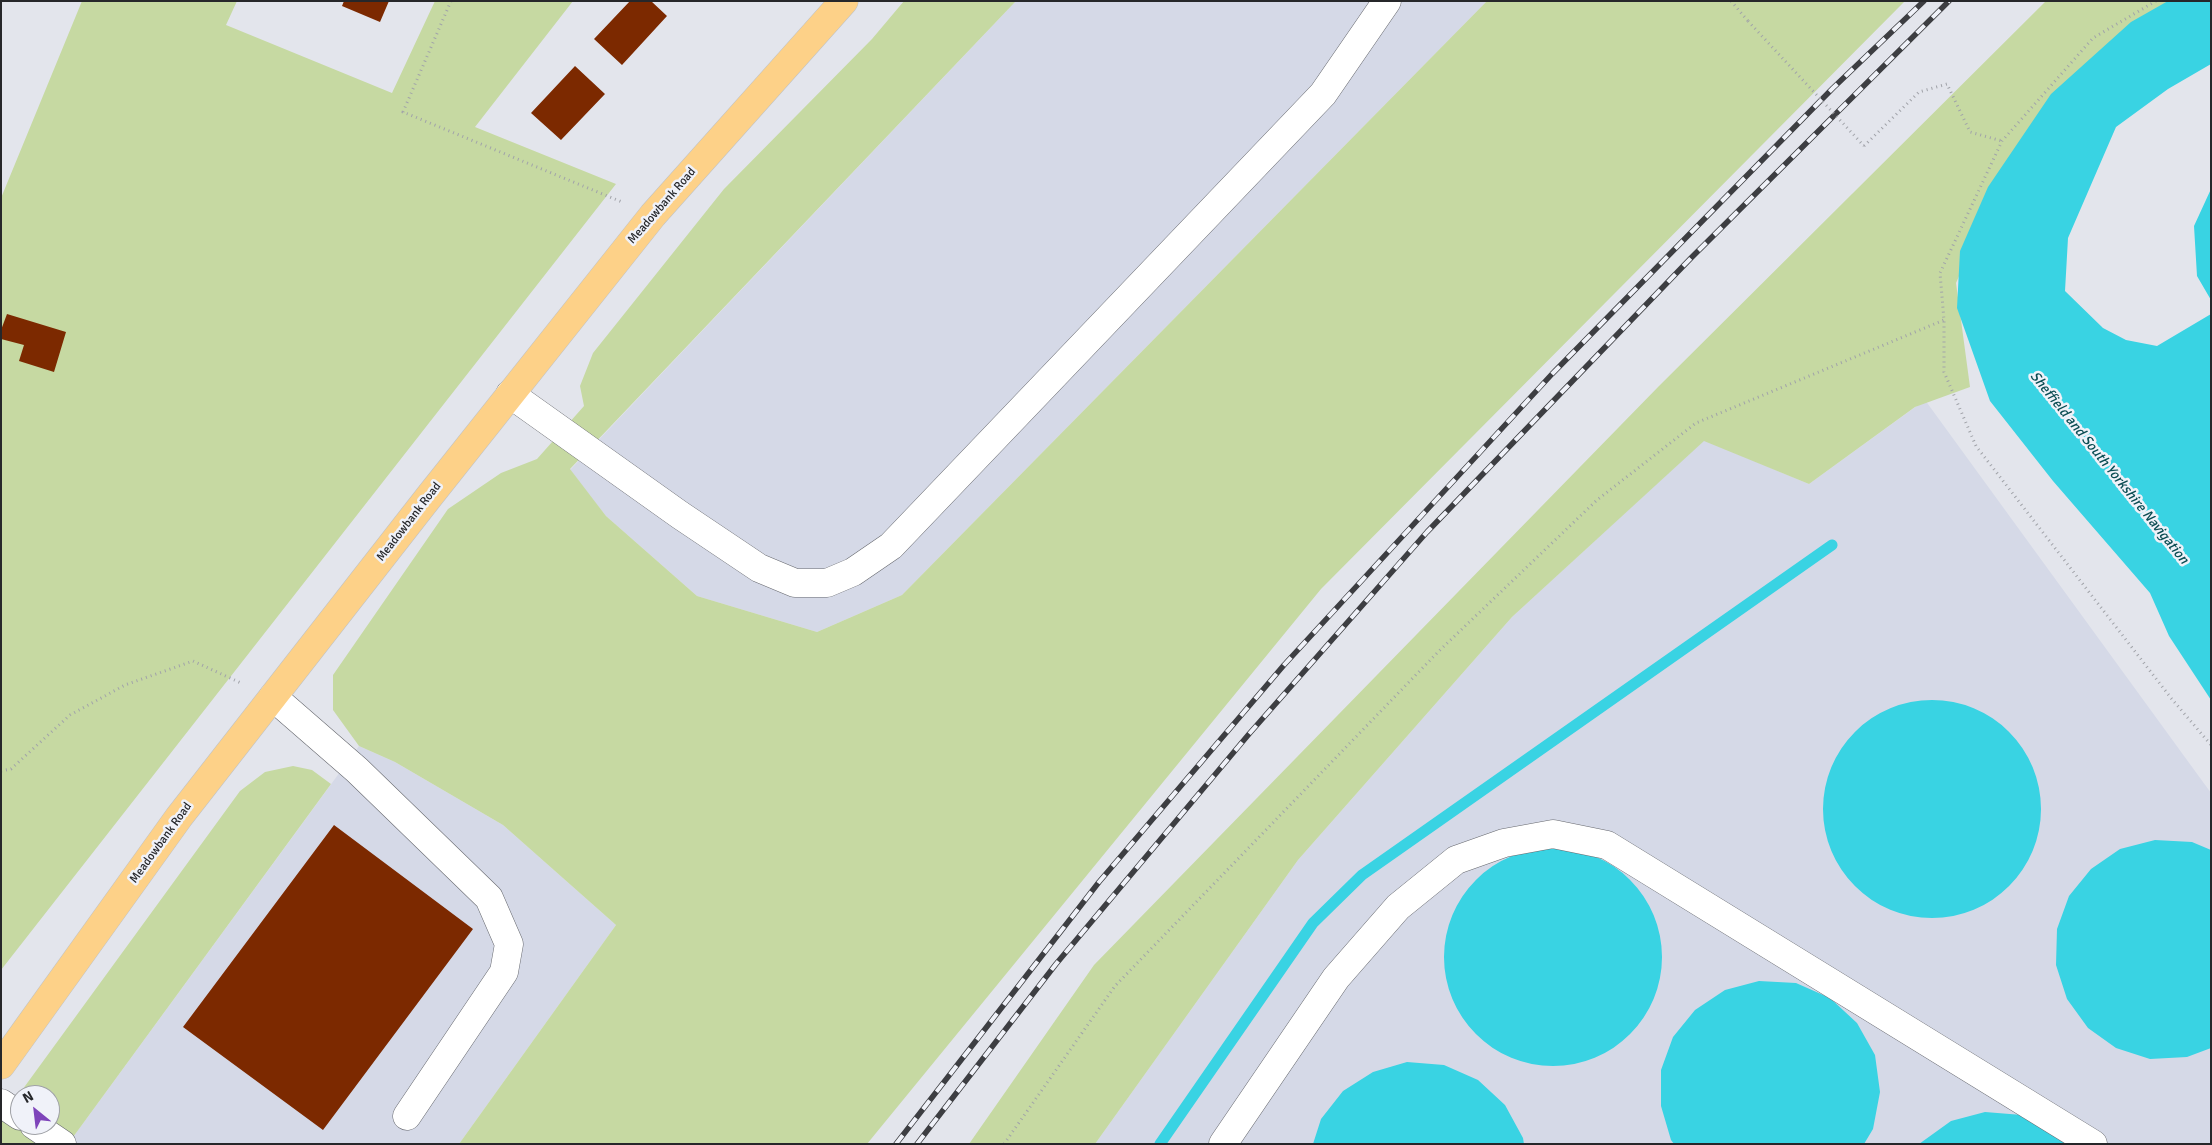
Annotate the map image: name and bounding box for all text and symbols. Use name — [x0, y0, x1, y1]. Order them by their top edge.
street label: Meadowbank Road — [625, 165, 699, 247]
water label: Sheffield and South Yorkshire Navigation — [2026, 368, 2192, 568]
street label: Meadowbank Road — [374, 480, 444, 564]
street label: Meadowbank Road — [127, 800, 195, 886]
north arrow — [10, 1085, 60, 1135]
text: N — [20, 1088, 36, 1107]

